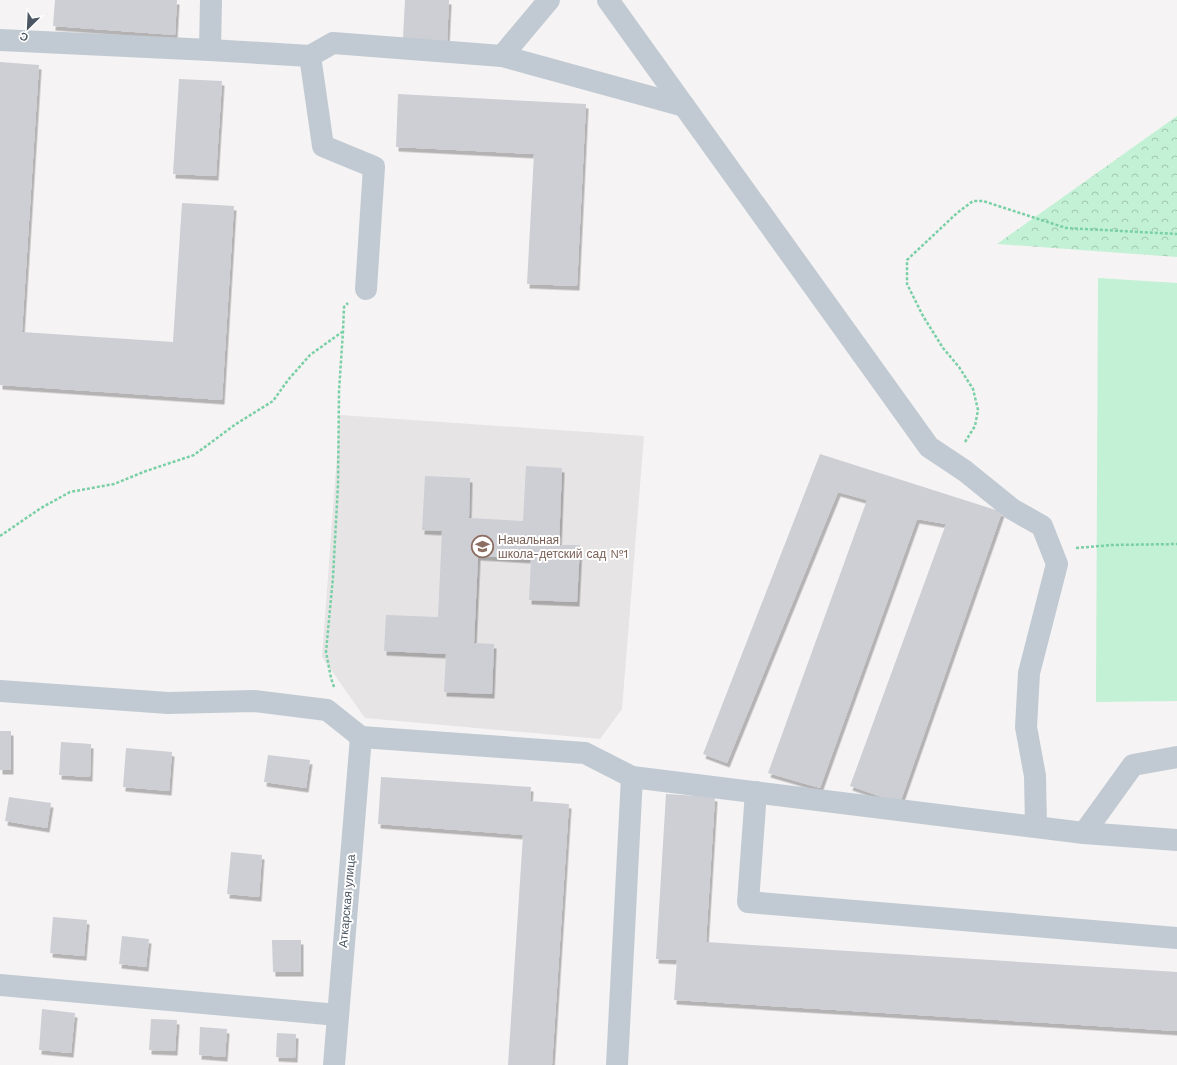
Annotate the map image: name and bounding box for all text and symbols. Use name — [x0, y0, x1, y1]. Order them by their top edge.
north arrow — [8, 8, 48, 48]
text: С — [18, 29, 30, 44]
place label: Начальная школа-детский сад №1 — [498, 533, 628, 561]
school or university icon: Начальная школа-детский сад №1 — [470, 534, 496, 560]
street label: Аткарская улица — [336, 853, 358, 948]

